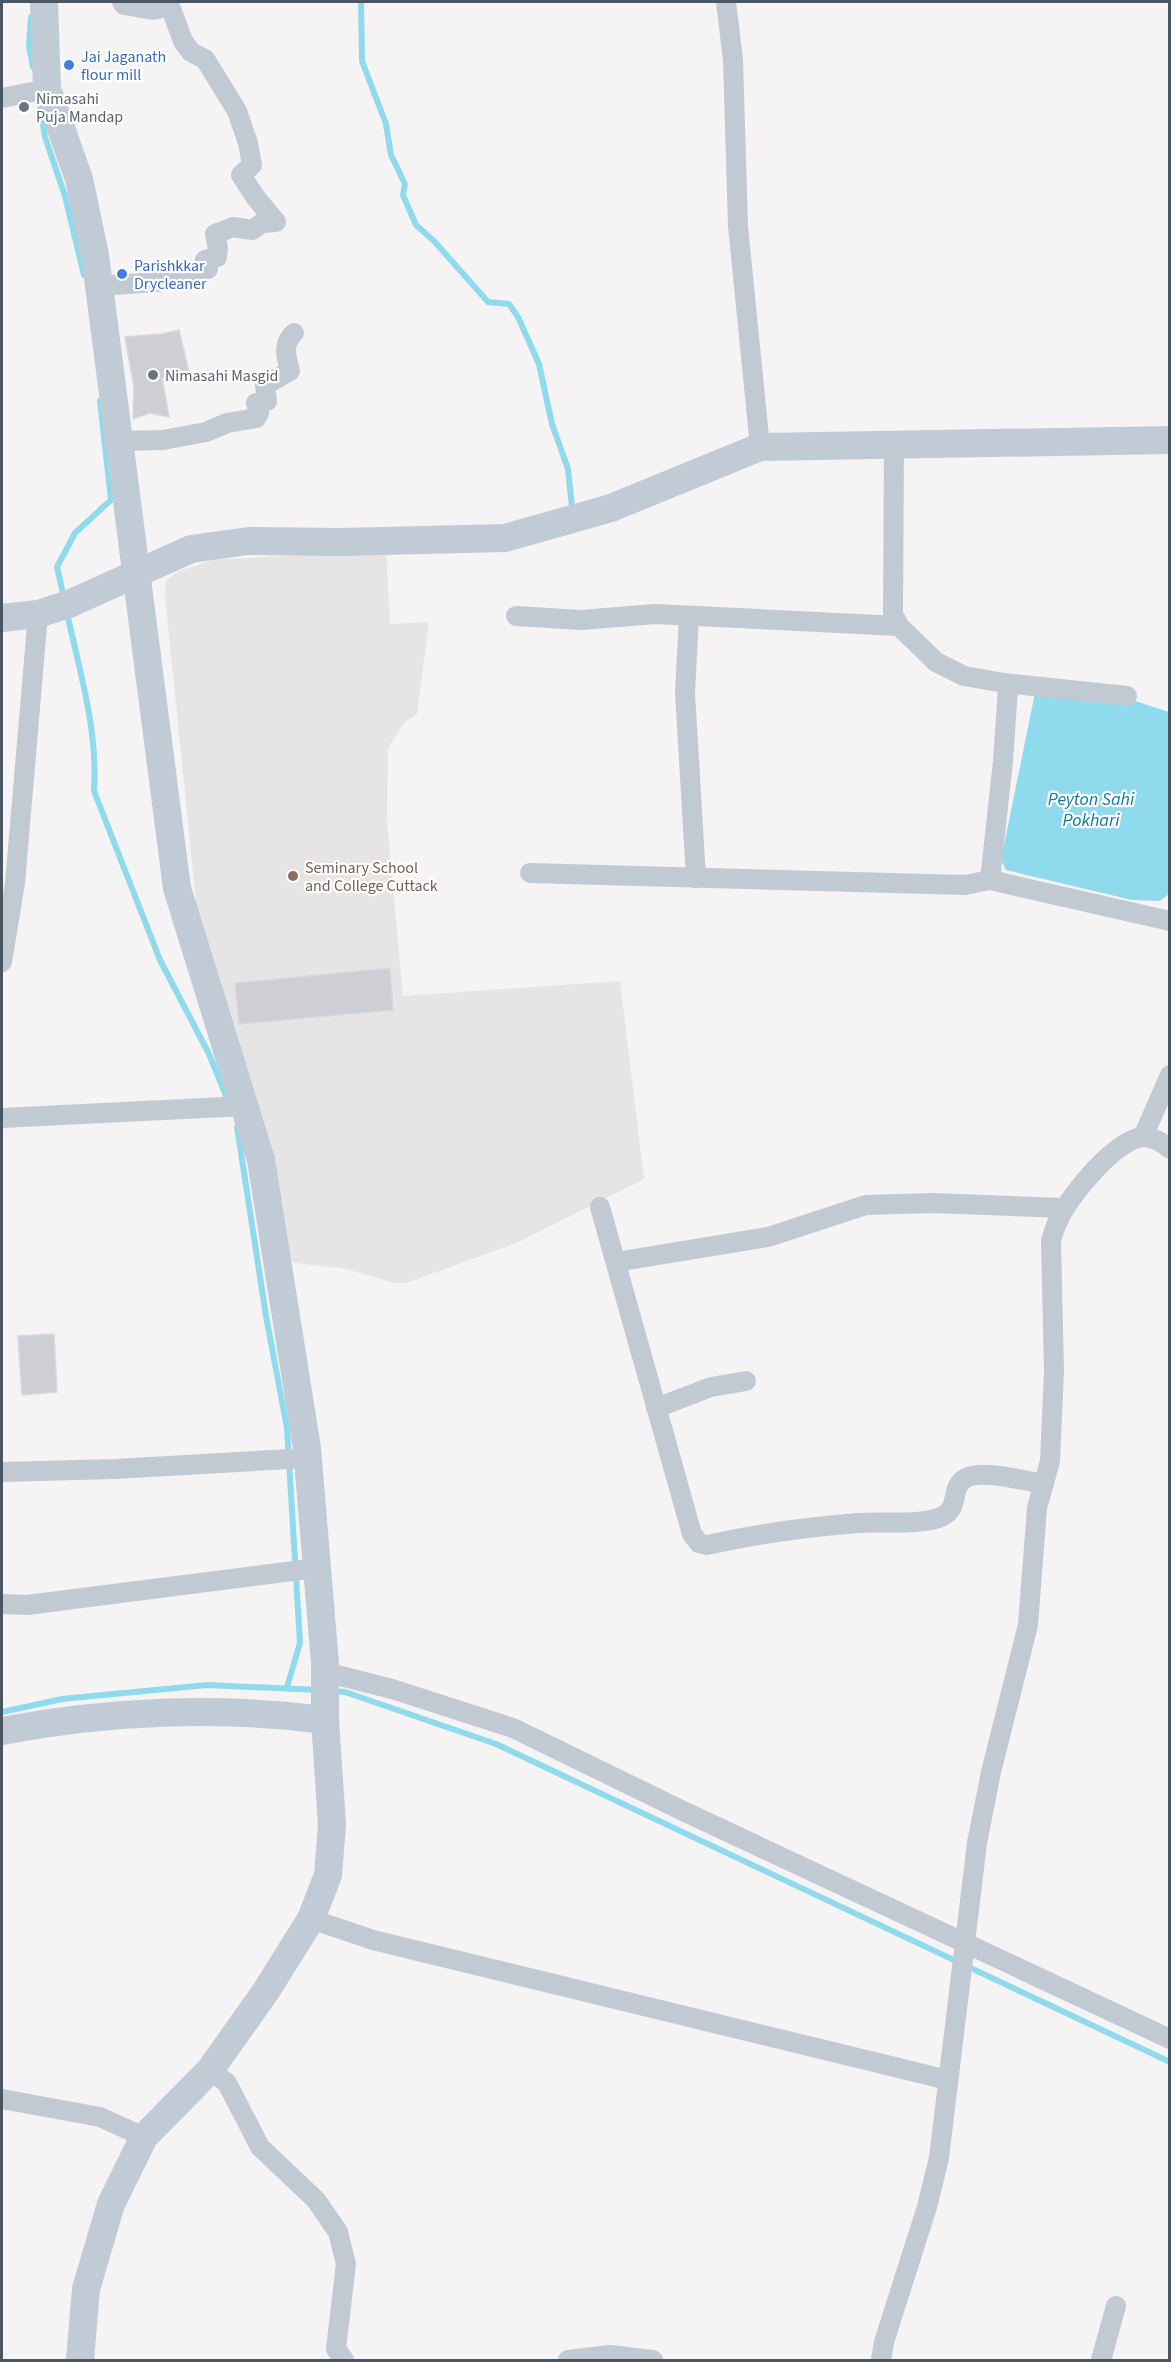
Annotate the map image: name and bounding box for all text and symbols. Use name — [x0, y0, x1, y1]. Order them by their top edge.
place label: Jai Jaganath flour mill — [81, 46, 166, 86]
marker: Jai Jaganath flour mill — [62, 58, 76, 72]
place label: Nimasahi Puja Mandap — [36, 88, 123, 128]
marker: Nimasahi Puja Mandap — [17, 100, 31, 114]
place label: Parishkkar Drycleaner — [134, 255, 207, 295]
marker: Parishkkar Drycleaner — [115, 267, 129, 281]
place label: Nimasahi Masgid — [165, 365, 279, 387]
marker: Nimasahi Masgid — [146, 368, 160, 382]
water label: Peyton Sahi Pokhari — [1048, 787, 1135, 833]
place label: Seminary School and College Cuttack — [305, 857, 438, 897]
marker: Seminary School and College Cuttack — [286, 869, 300, 883]

